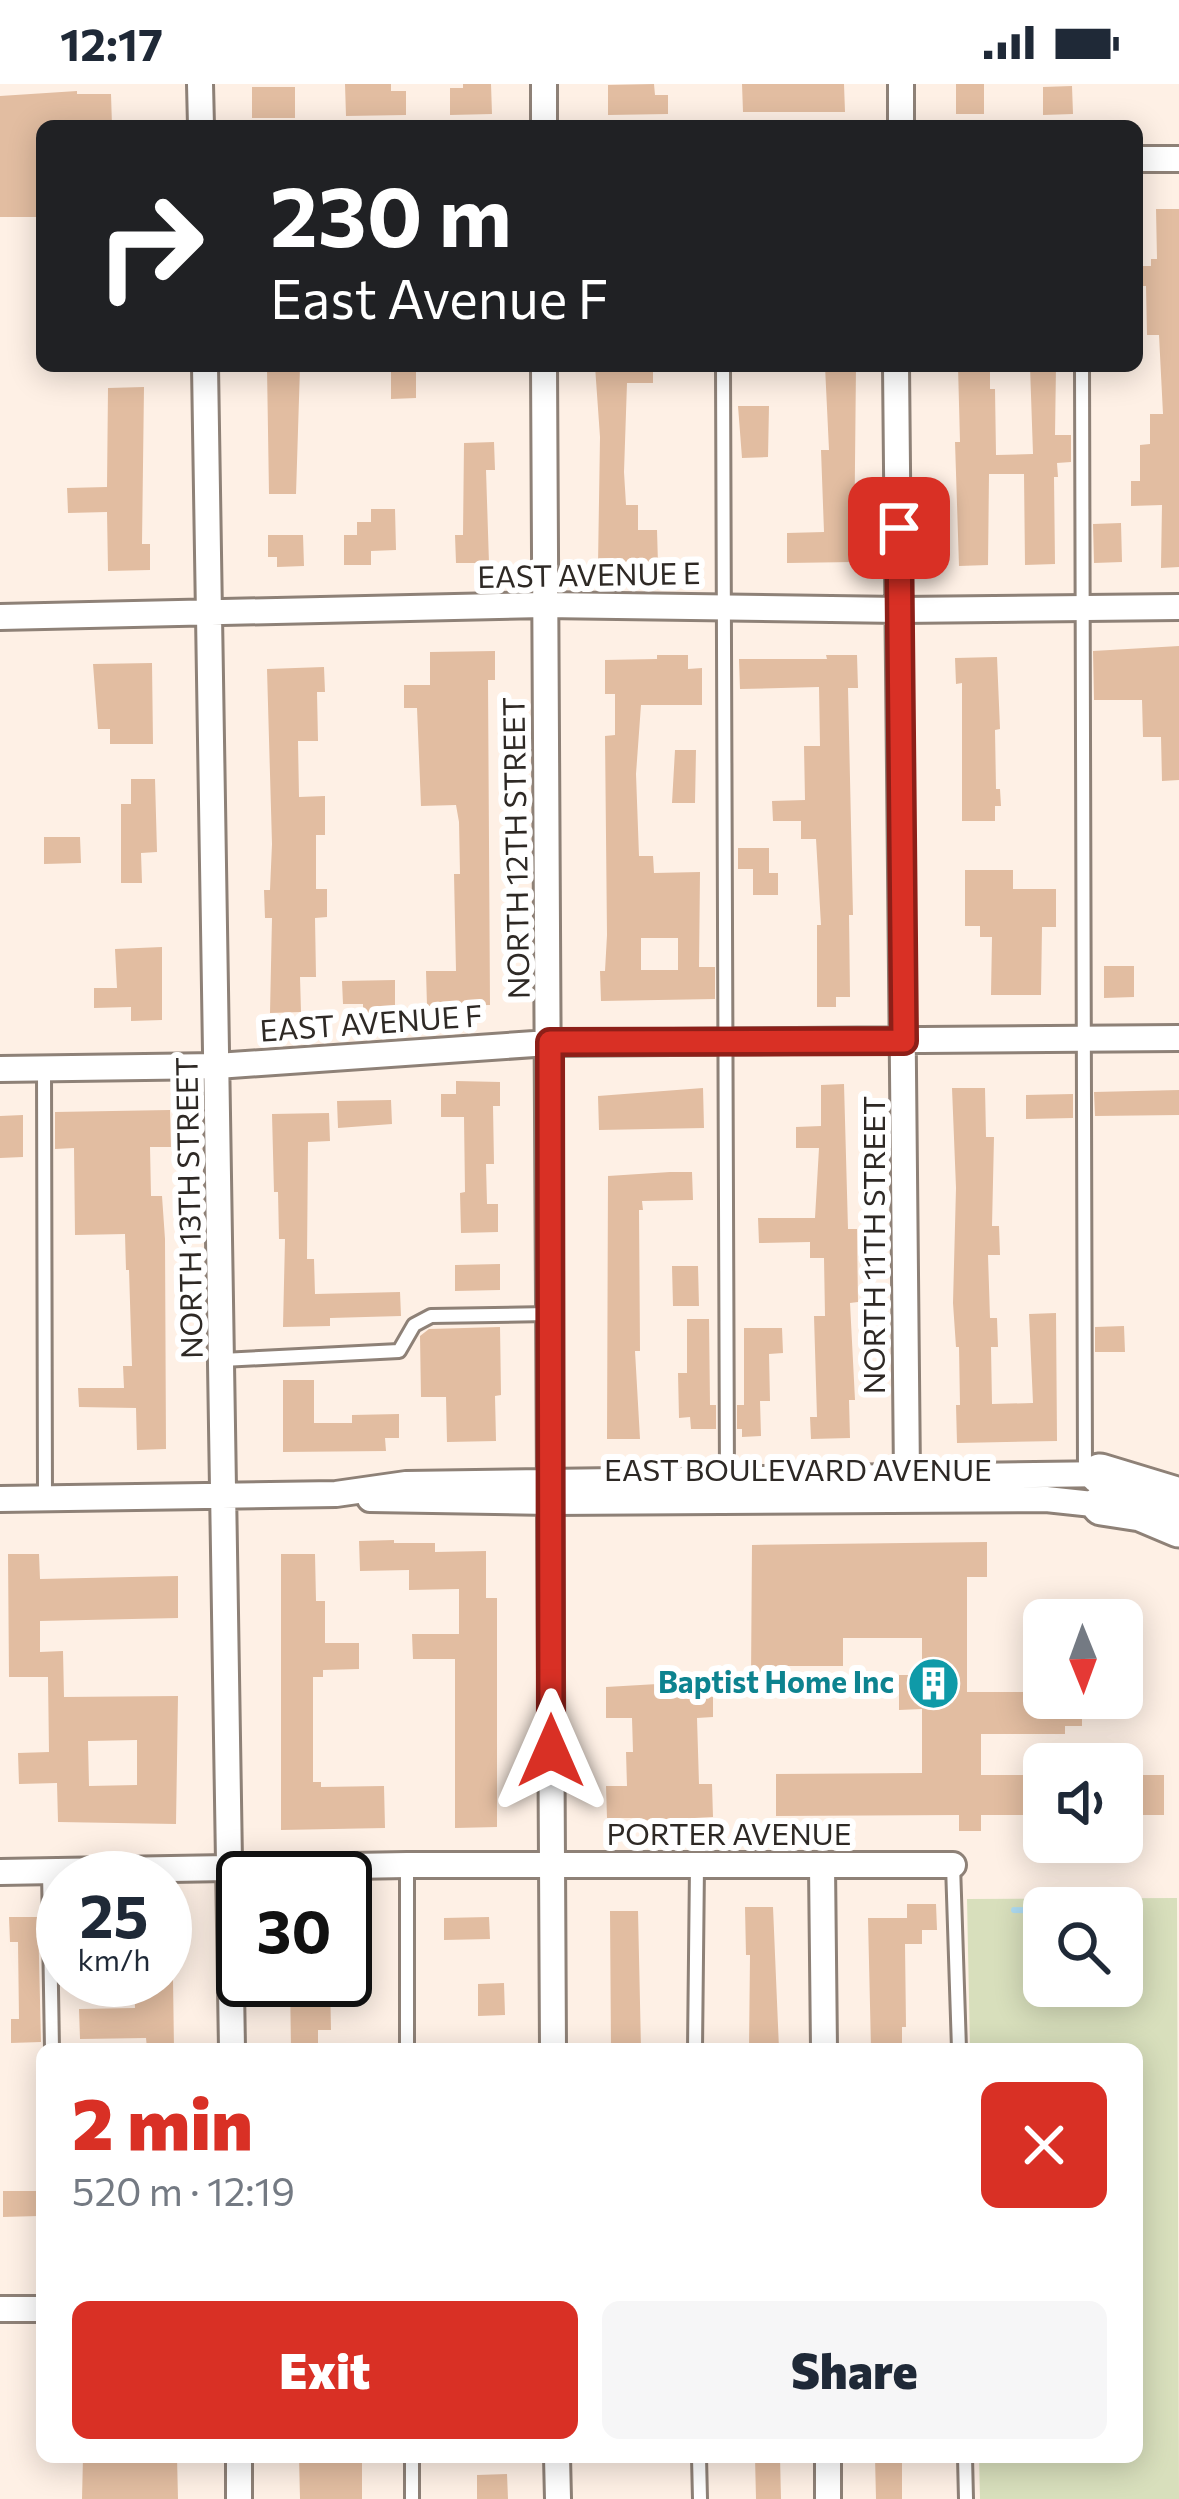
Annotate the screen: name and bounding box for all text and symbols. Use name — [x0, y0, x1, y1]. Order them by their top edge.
text: 12:17 — [60, 15, 163, 70]
text: 230 m — [270, 162, 512, 264]
icon: right — [72, 168, 228, 324]
text: East Avenue F — [270, 264, 609, 330]
pin — [848, 477, 950, 579]
icon: arrive — [866, 495, 932, 561]
street label: EAST AVENUE E — [477, 553, 701, 594]
street label: NORTH 12TH STREET — [493, 697, 536, 1000]
street label: EAST AVENUE F — [258, 995, 483, 1048]
street label: NORTH 13TH STREET — [166, 1057, 209, 1359]
street label: NORTH 11TH STREET — [854, 1096, 891, 1394]
street label: EAST BOULEVARD AVENUE — [604, 1450, 992, 1487]
north arrow — [1023, 1599, 1143, 1719]
map controls — [1023, 1599, 1143, 2007]
building icon: Baptist Home Inc — [905, 1655, 961, 1711]
place label: Baptist Home Inc — [658, 1662, 894, 1699]
position arrow — [488, 1688, 614, 1814]
button: sound — [1023, 1743, 1143, 1863]
street label: PORTER AVENUE — [607, 1814, 851, 1851]
speed limit sign: 30 — [216, 1851, 372, 2007]
text: 25 — [79, 1877, 149, 1950]
button: search — [1023, 1887, 1143, 2007]
text: km/h — [78, 1940, 150, 1977]
text: 2 min — [72, 2077, 253, 2165]
button: close — [981, 2082, 1107, 2208]
text: 520 m · 12:19 — [72, 2166, 295, 2214]
button: Exit — [72, 2301, 578, 2439]
button: Share — [602, 2301, 1107, 2439]

